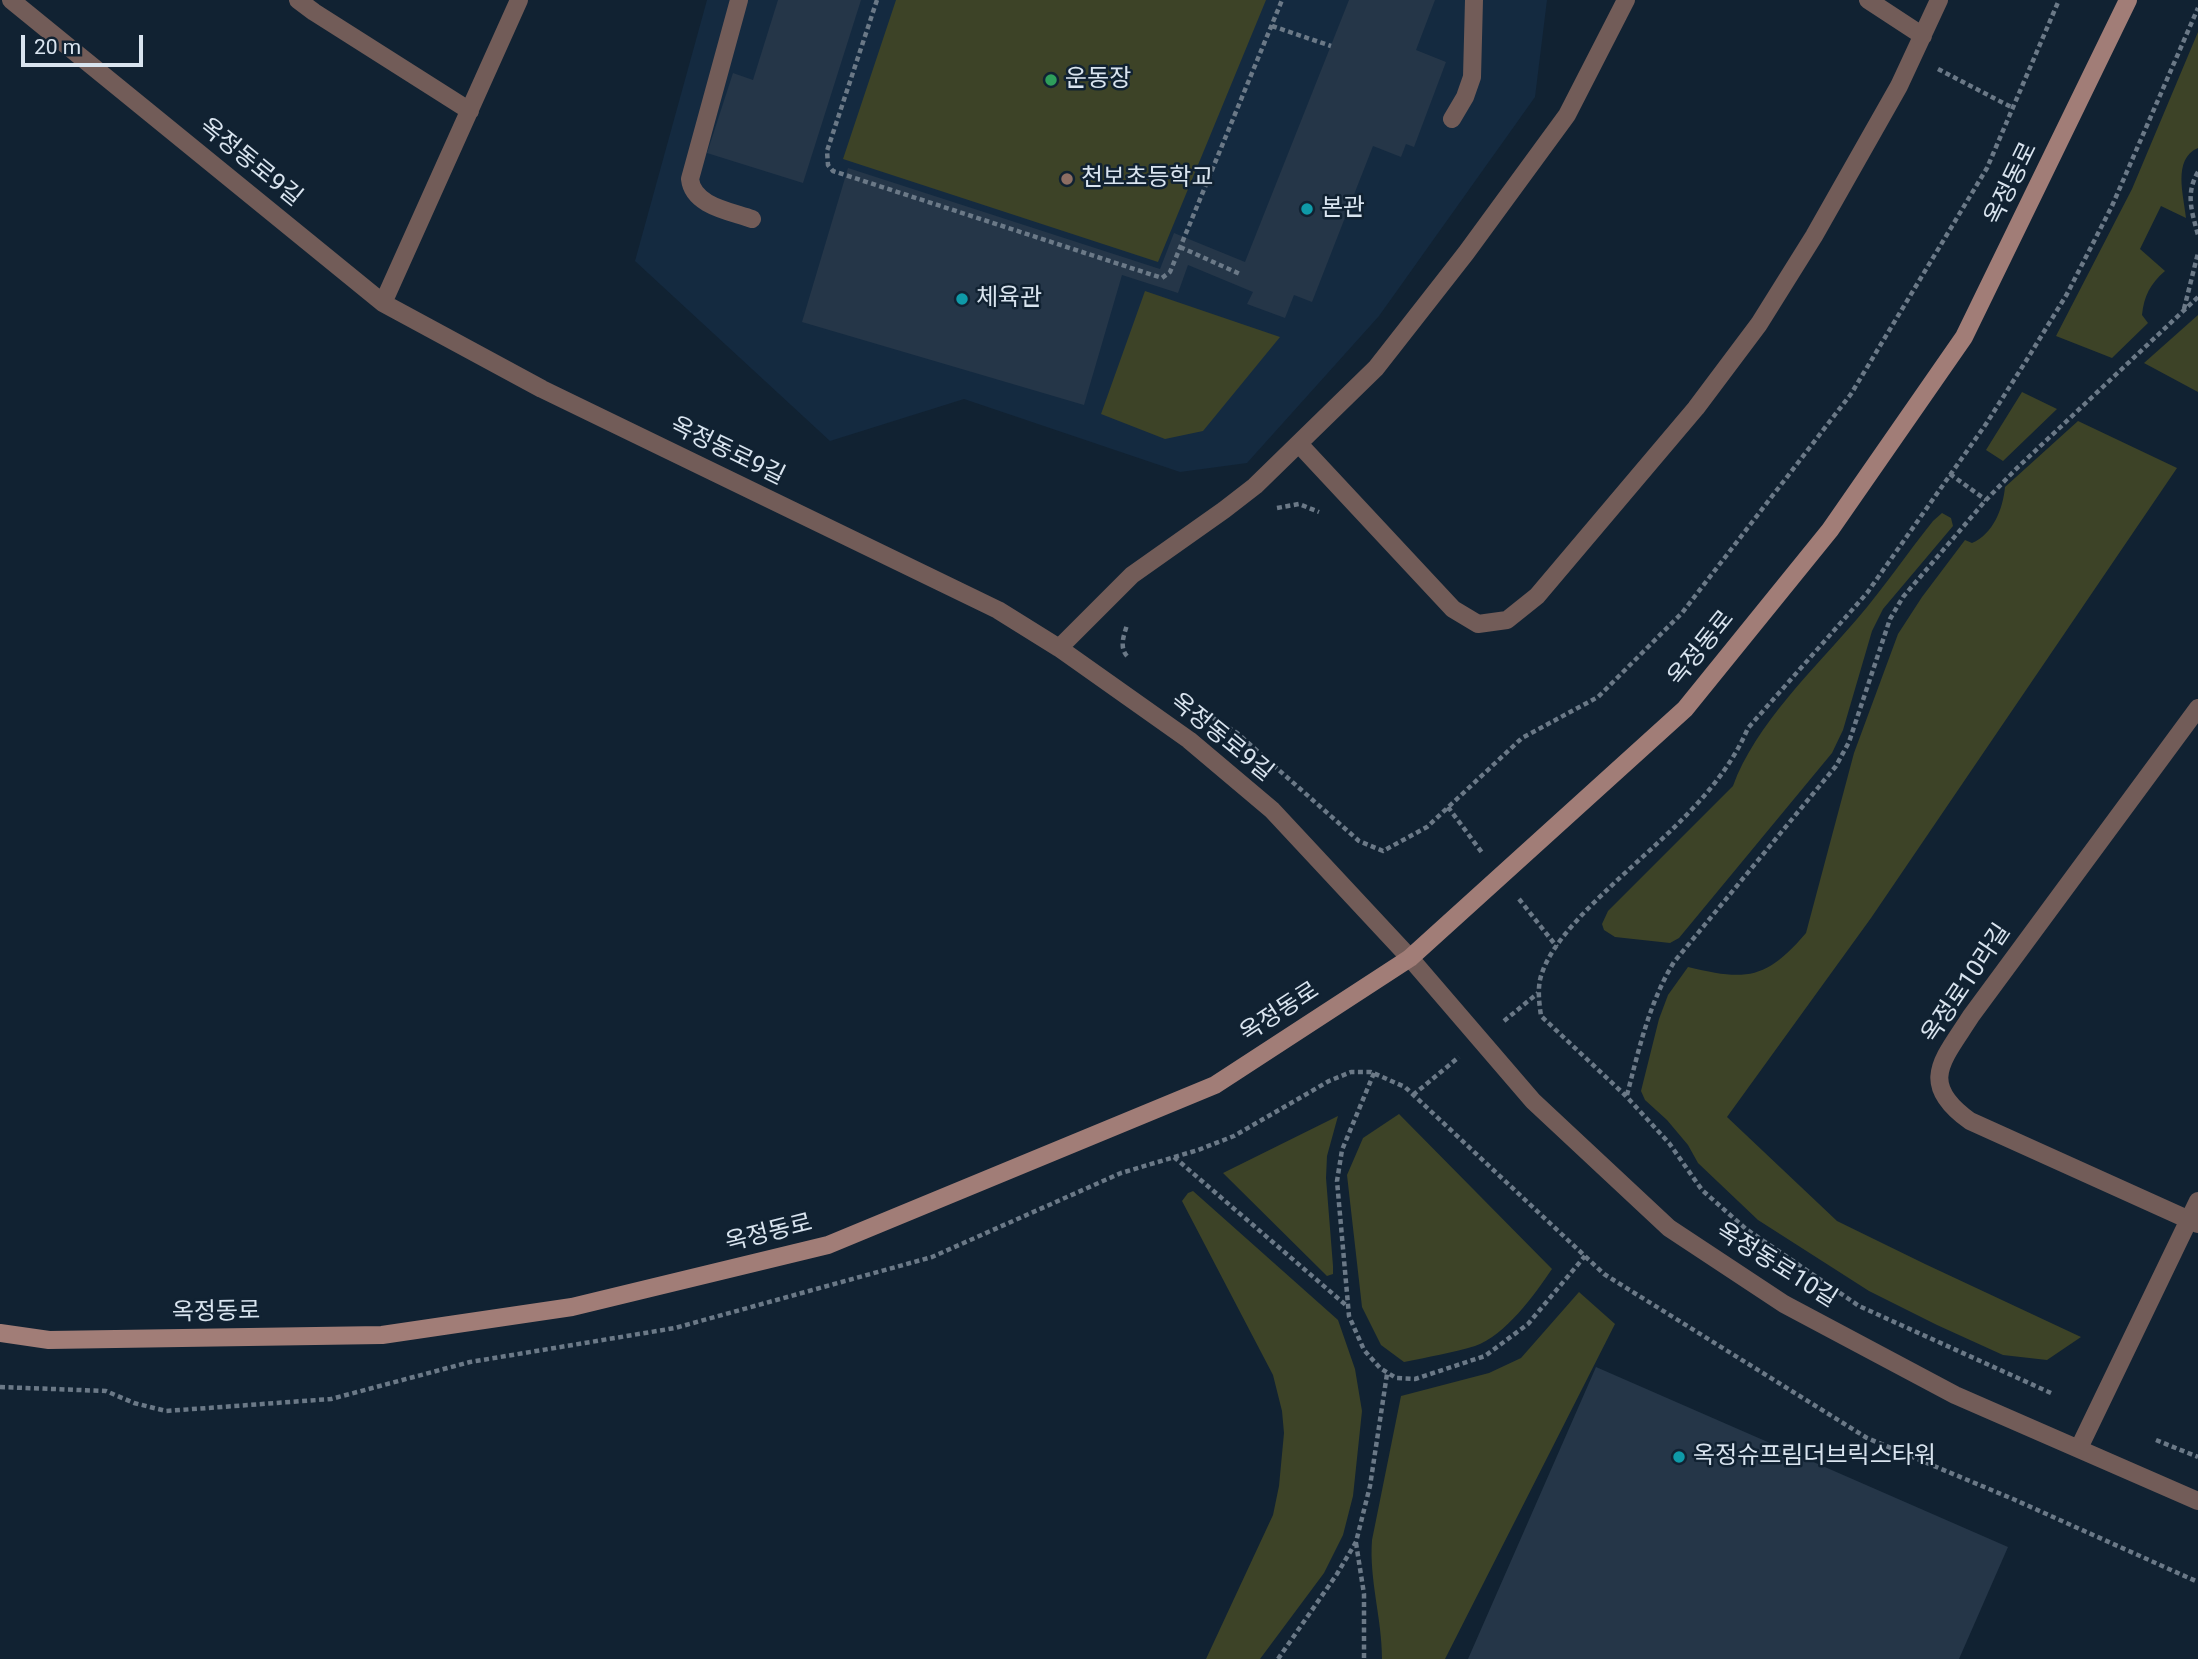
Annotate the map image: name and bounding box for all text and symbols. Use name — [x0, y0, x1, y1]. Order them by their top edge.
scale bar — [24, 21, 147, 65]
text: 20 m — [34, 35, 81, 59]
place label: 운동장 — [1065, 66, 1131, 94]
marker: 운동장 — [1043, 72, 1059, 88]
street label: 옥정동로9길 — [193, 113, 307, 213]
street label: 옥정동로 — [1980, 138, 2044, 230]
place label: 천보초등학교 — [1081, 165, 1213, 193]
marker: 천보초등학교 — [1059, 171, 1075, 187]
place label: 본관 — [1321, 195, 1365, 223]
marker: 본관 — [1299, 201, 1315, 217]
place label: 체육관 — [976, 285, 1042, 313]
marker: 체육관 — [954, 291, 970, 307]
street label: 옥정동로9길 — [665, 412, 789, 492]
street label: 옥정동로 — [1663, 606, 1741, 692]
street label: 옥정동로9길 — [1164, 688, 1278, 788]
street label: 옥정로10라길 — [1917, 919, 2017, 1049]
street label: 옥정동로 — [1235, 977, 1325, 1049]
street label: 옥정동로 — [723, 1209, 815, 1259]
street label: 옥정동로10길 — [1710, 1217, 1842, 1315]
street label: 옥정동로 — [172, 1298, 260, 1328]
place label: 옥정슈프림더브릭스타워 — [1693, 1443, 1936, 1471]
marker: 옥정슈프림더브릭스타워 — [1671, 1449, 1687, 1465]

